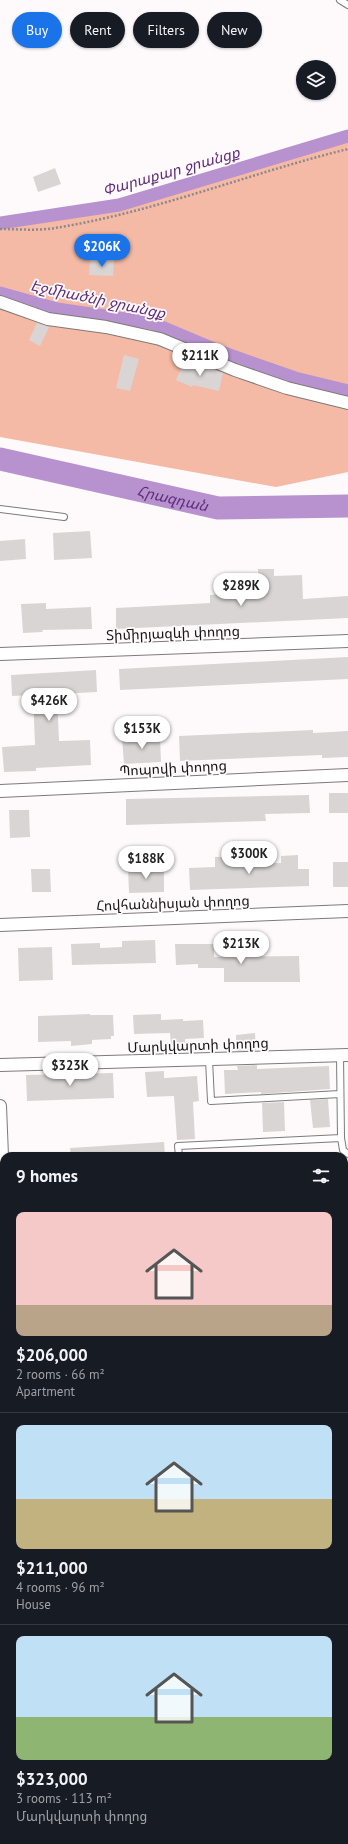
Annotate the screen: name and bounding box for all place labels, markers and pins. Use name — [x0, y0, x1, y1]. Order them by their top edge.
pin: $206K — [74, 234, 130, 268]
pin: $211K — [172, 343, 228, 377]
pin: $289K — [213, 573, 269, 607]
pin: $426K — [21, 688, 77, 722]
pin: $153K — [114, 716, 170, 750]
pin: $300K — [221, 841, 277, 875]
pin: $188K — [118, 846, 174, 880]
pin: $213K — [213, 931, 269, 965]
pin: $323K — [42, 1053, 98, 1087]

